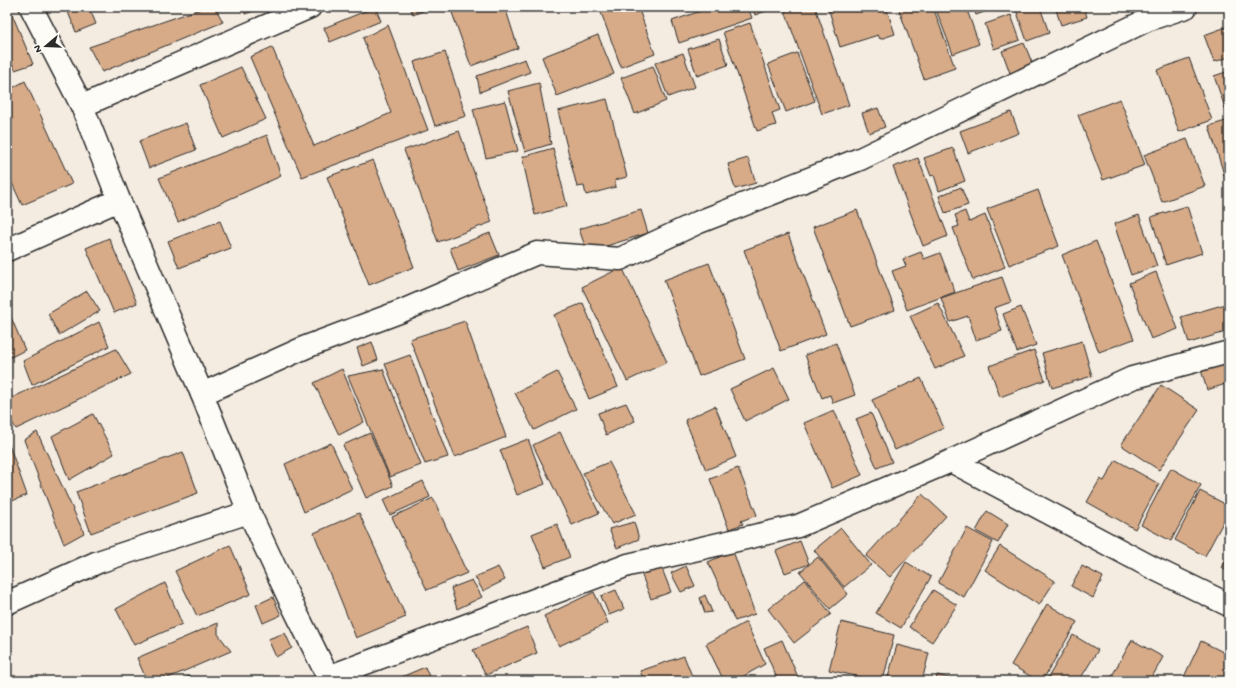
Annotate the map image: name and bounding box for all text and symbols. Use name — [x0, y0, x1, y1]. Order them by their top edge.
north arrow — [26, 26, 66, 66]
text: N — [32, 43, 45, 54]

